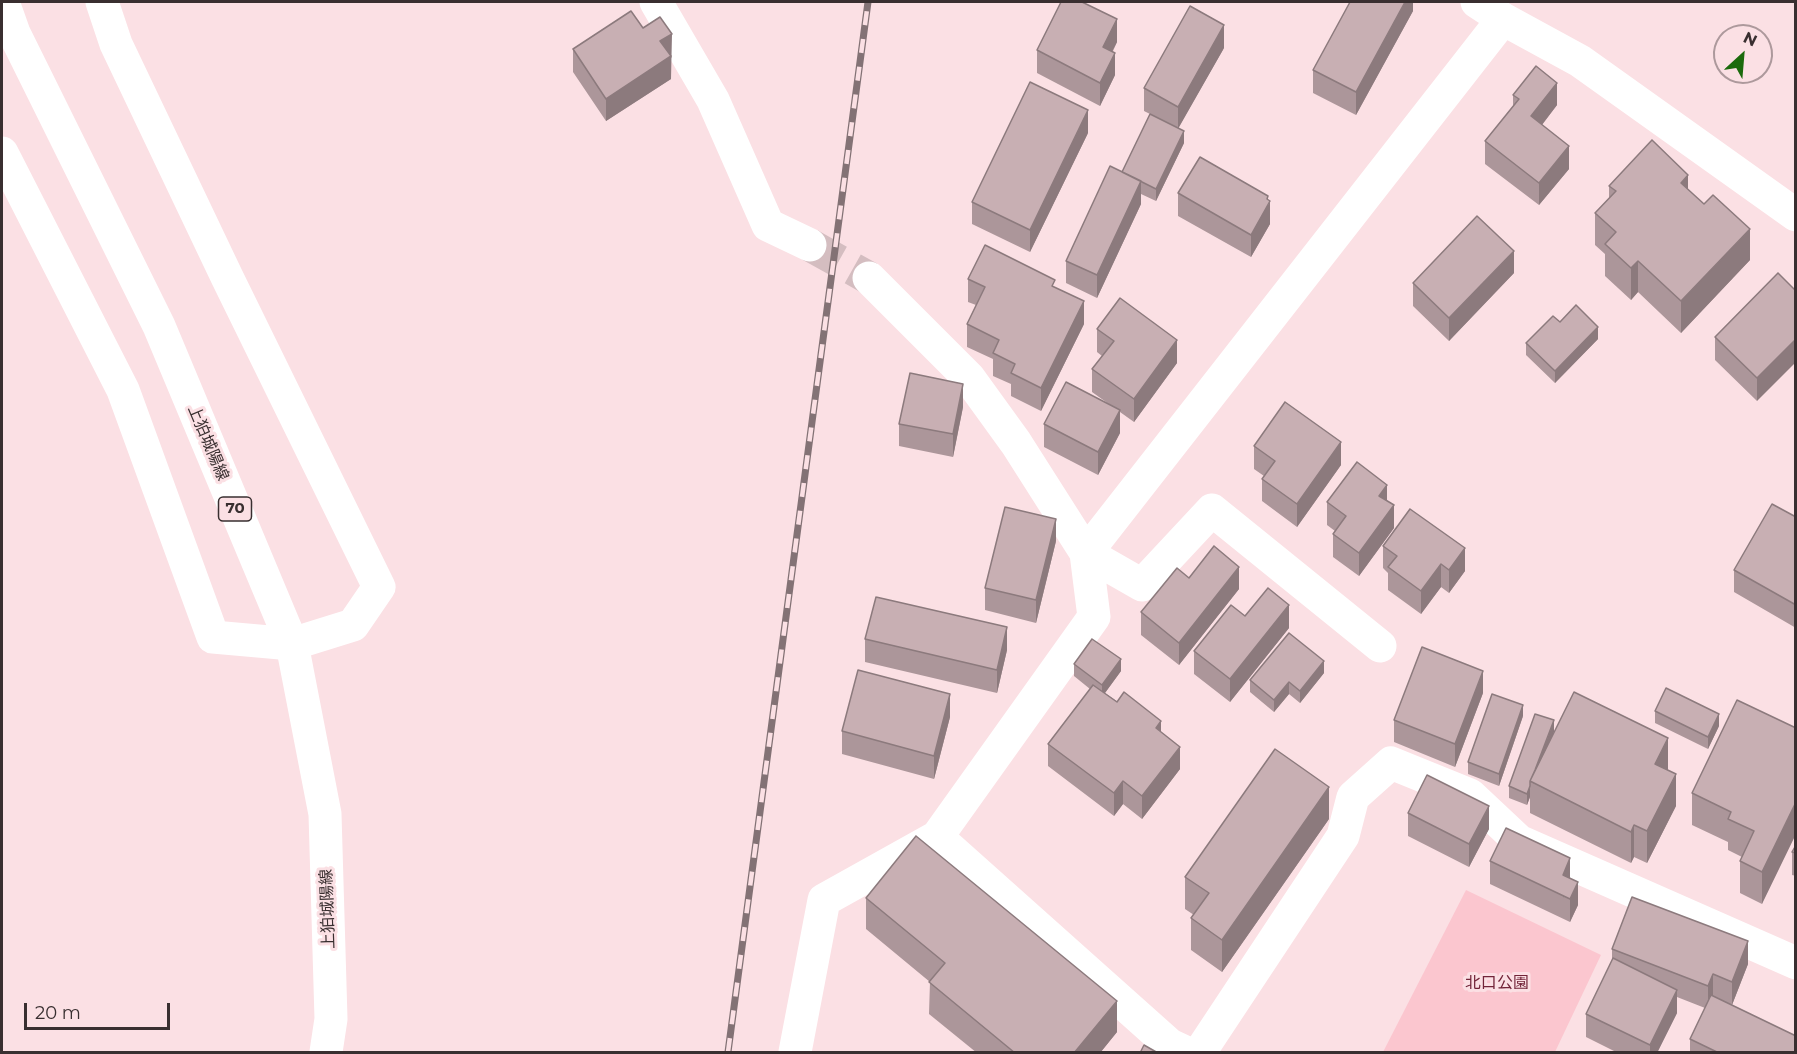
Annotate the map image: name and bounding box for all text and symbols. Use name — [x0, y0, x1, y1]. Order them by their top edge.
north arrow — [1713, 24, 1773, 84]
text: N — [1740, 28, 1760, 51]
street label: 上狛城陽線 — [184, 402, 232, 484]
road number: 70 — [218, 497, 252, 521]
street label: 上狛城陽線 — [317, 869, 339, 949]
park label: 北口公園 — [1465, 973, 1529, 993]
scale bar — [27, 991, 172, 1029]
text: 20 m — [35, 1002, 81, 1024]

